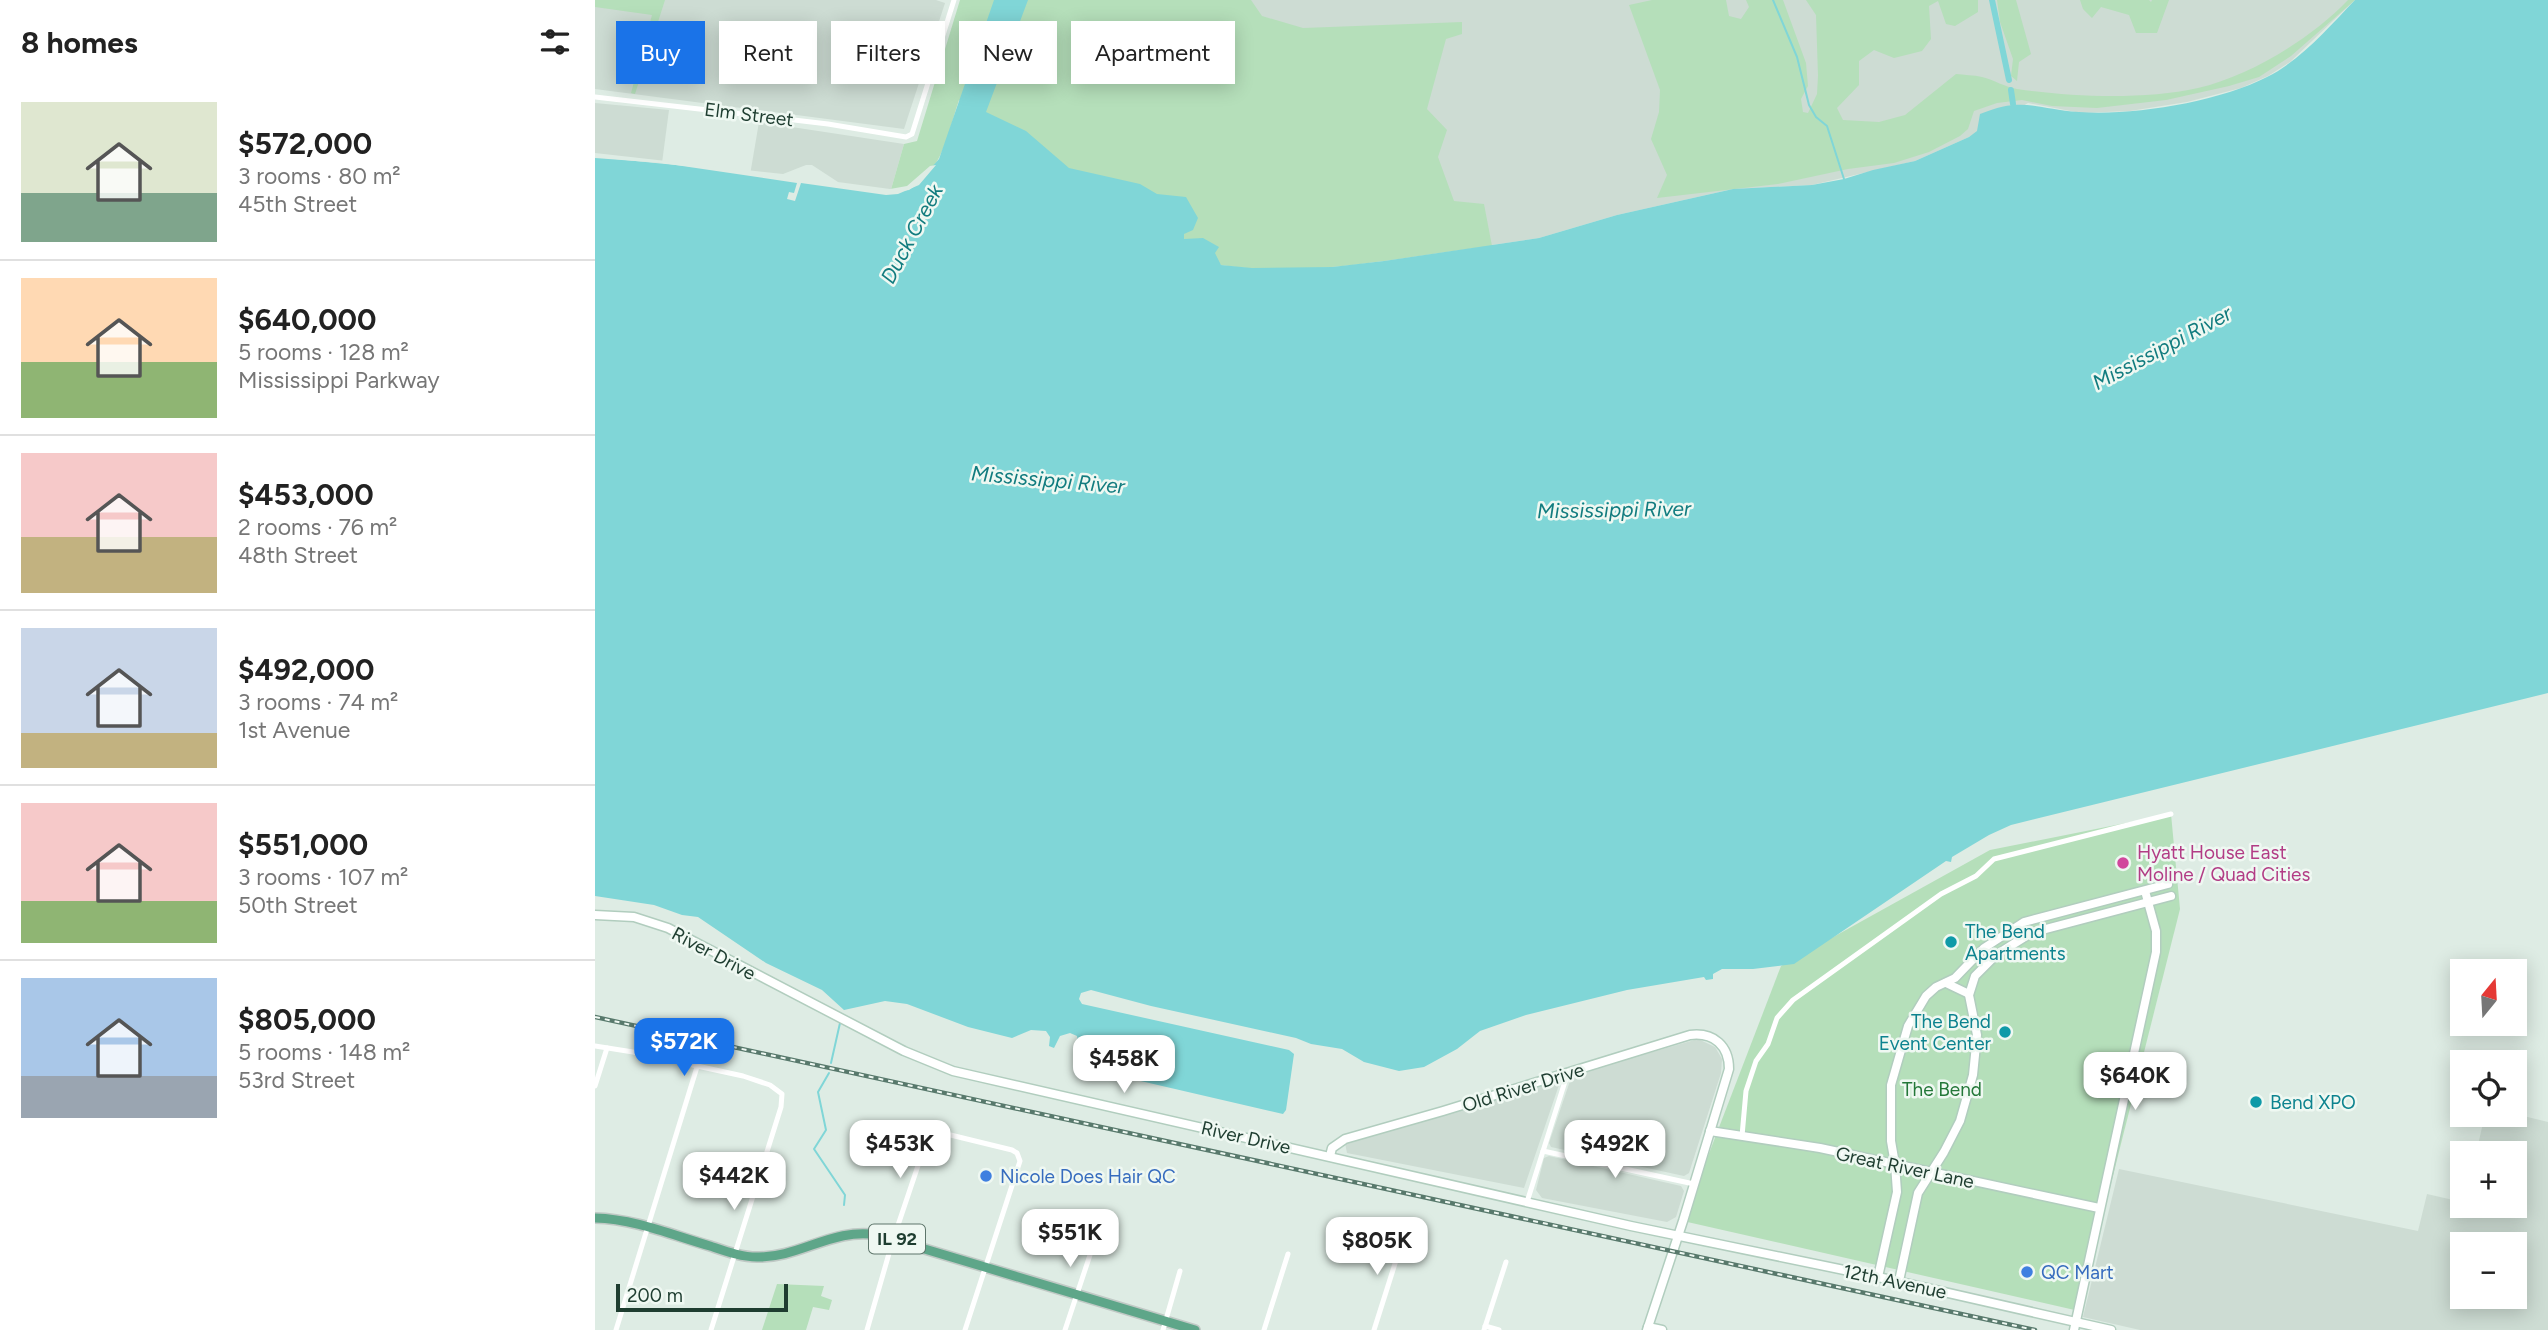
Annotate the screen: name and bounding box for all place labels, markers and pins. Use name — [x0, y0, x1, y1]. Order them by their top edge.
place label: Hyatt House East Moline / Quad Cities — [2137, 841, 2310, 886]
marker: Hyatt House East Moline / Quad Cities — [2115, 855, 2131, 871]
place label: The Bend Apartments — [1965, 920, 2066, 965]
marker: The Bend Apartments — [1943, 934, 1959, 950]
place label: The Bend Event Center — [1879, 1010, 1992, 1055]
pin: $572K — [635, 1018, 733, 1078]
marker: The Bend Event Center — [1997, 1024, 2013, 1040]
pin: $458K — [1075, 1036, 1173, 1095]
pin: $640K — [2086, 1052, 2184, 1112]
place label: Bend XPO — [2270, 1091, 2356, 1114]
marker: Bend XPO — [2248, 1094, 2264, 1110]
pin: $453K — [851, 1120, 949, 1180]
pin: $492K — [1566, 1120, 1664, 1180]
pin: $442K — [685, 1152, 783, 1212]
place label: Nicole Does Hair QC — [1000, 1165, 1176, 1188]
marker: Nicole Does Hair QC — [978, 1168, 994, 1184]
pin: $551K — [1021, 1210, 1119, 1269]
pin: $805K — [1328, 1218, 1426, 1277]
place label: QC Mart — [2041, 1261, 2114, 1284]
marker: QC Mart — [2019, 1264, 2035, 1280]

